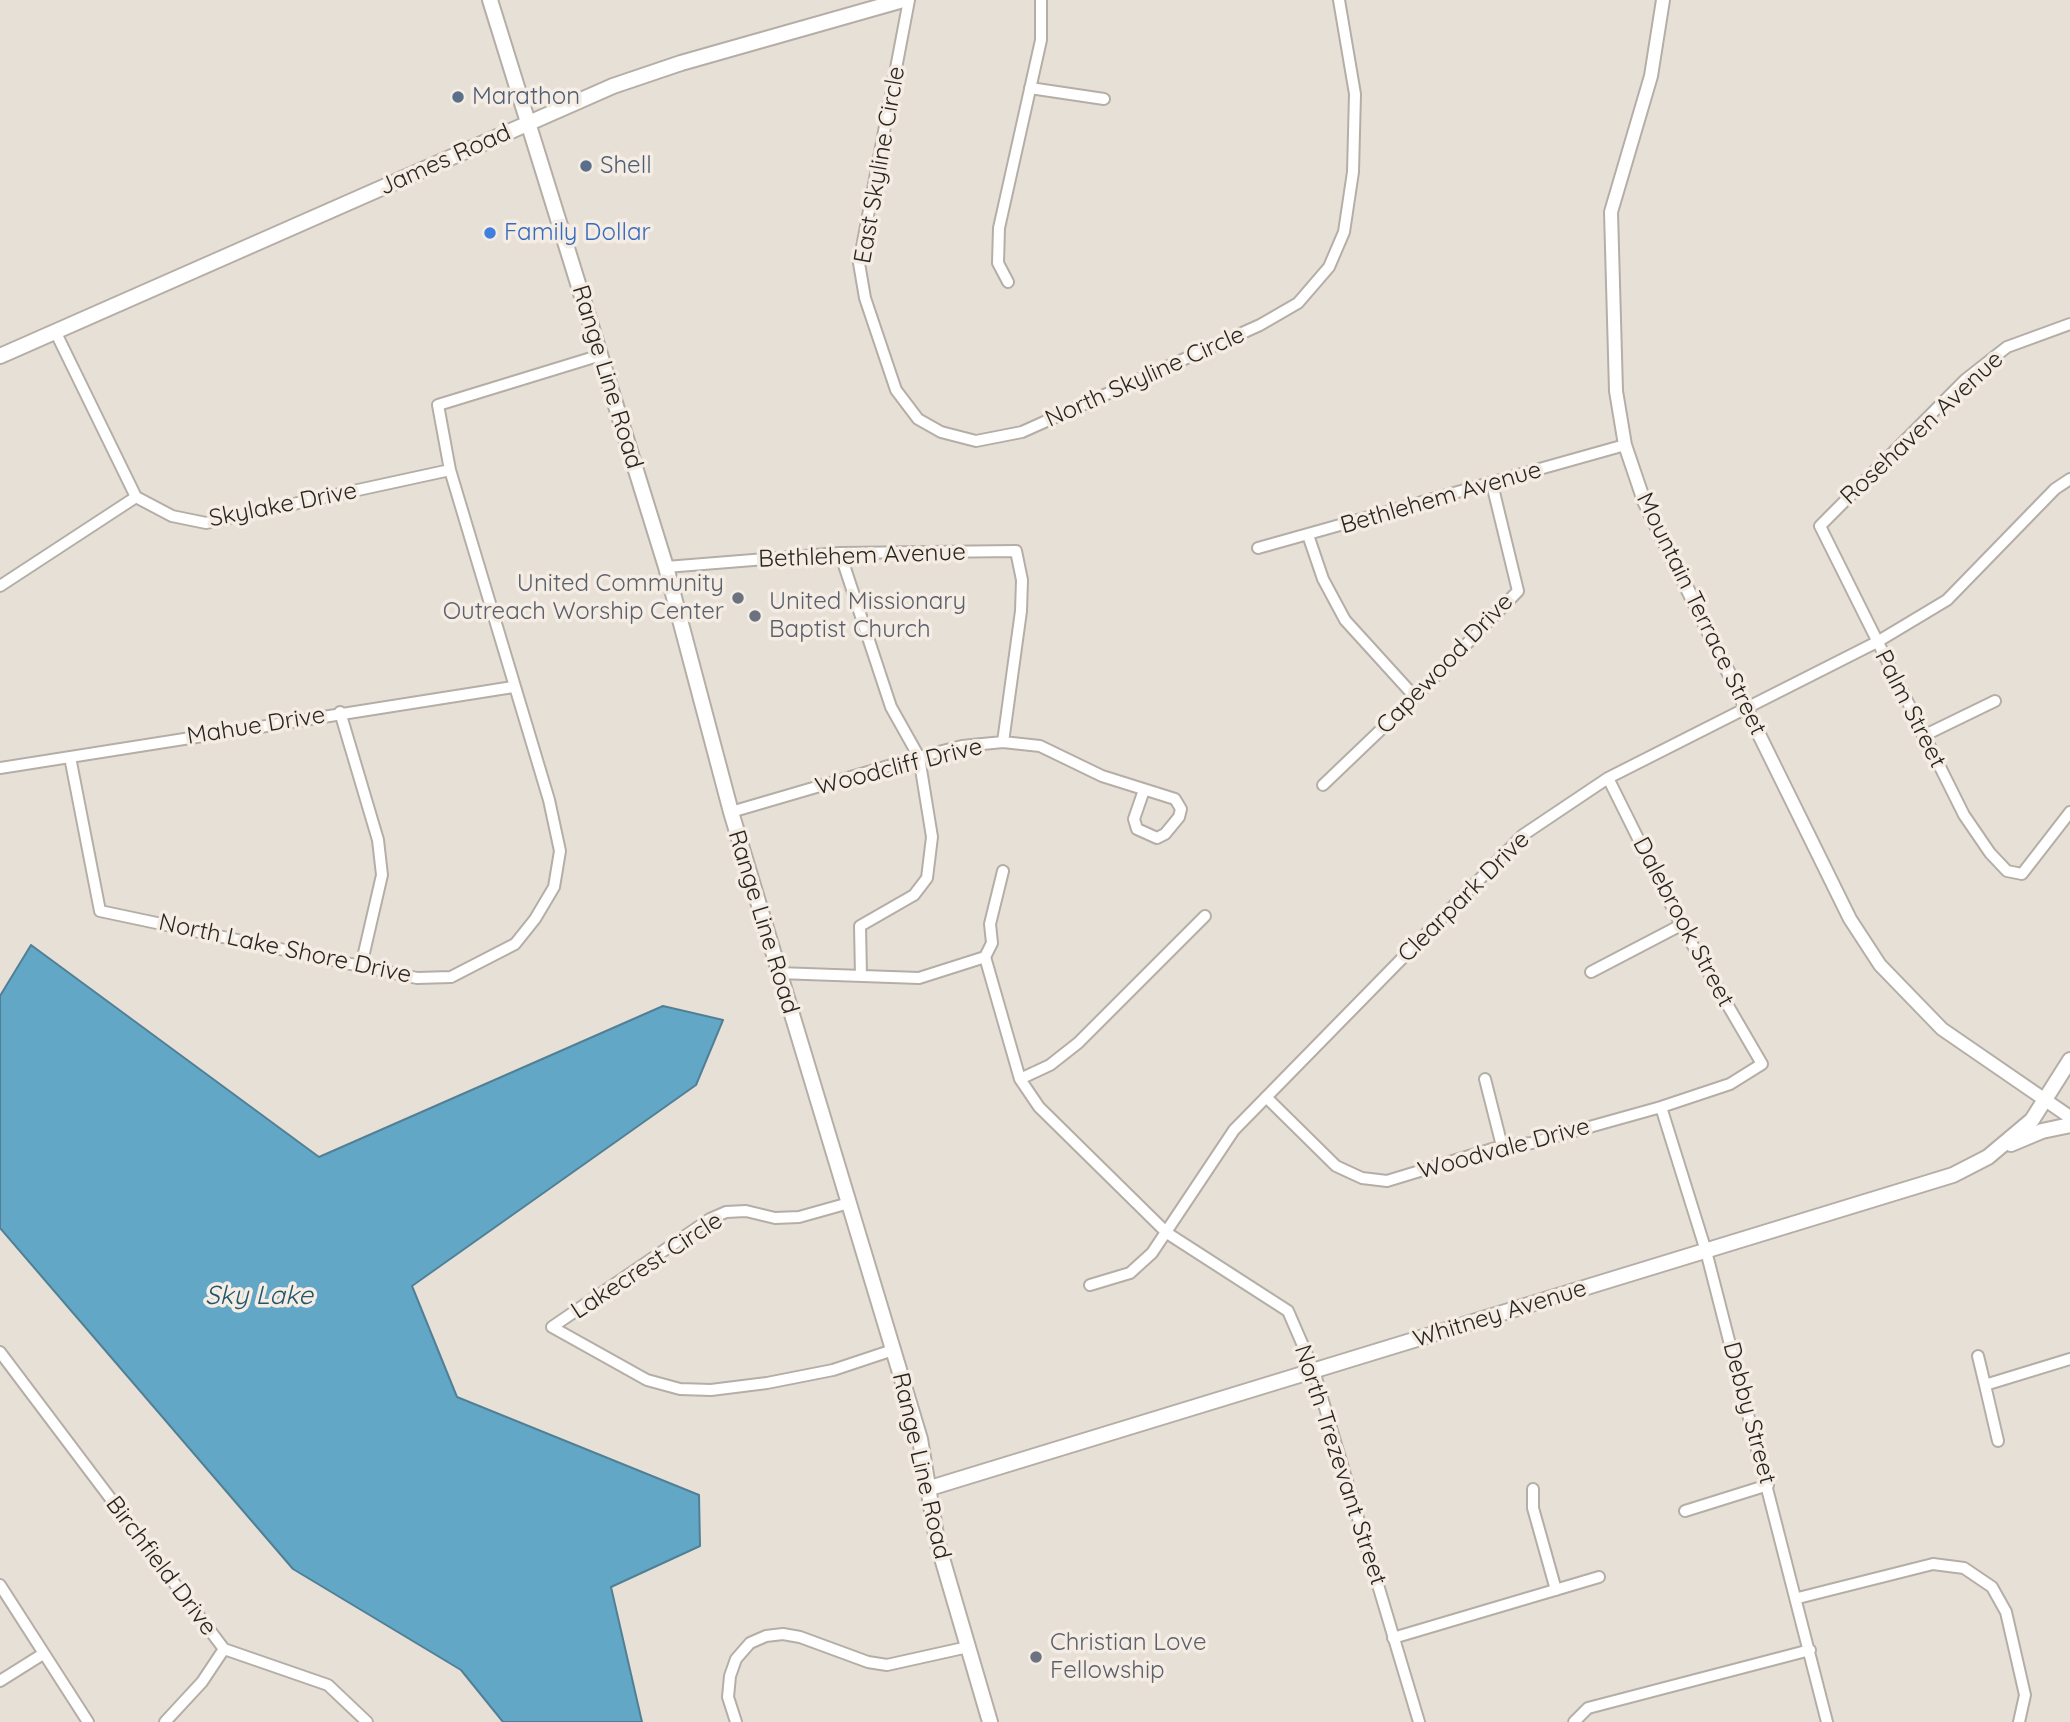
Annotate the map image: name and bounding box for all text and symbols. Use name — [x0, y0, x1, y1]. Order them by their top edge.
street label: East Skyline Circle — [848, 64, 912, 266]
place label: Marathon — [472, 83, 580, 111]
marker: Marathon — [450, 89, 466, 105]
street label: James Road — [375, 118, 515, 202]
place label: Shell — [600, 152, 652, 180]
marker: Shell — [578, 158, 594, 174]
place label: Family Dollar — [504, 219, 651, 247]
marker: Family Dollar — [482, 225, 498, 241]
street label: Range Line Road — [565, 282, 649, 472]
street label: North Skyline Circle — [1041, 320, 1249, 434]
street label: Rosehaven Avenue — [1835, 345, 2009, 511]
street label: Bethlehem Avenue — [1337, 456, 1545, 540]
street label: Skylake Drive — [207, 477, 359, 533]
street label: Mountain Terrace Street — [1630, 488, 1772, 740]
street label: Bethlehem Avenue — [758, 538, 966, 574]
place label: United Community Outreach Worship Center — [443, 570, 724, 626]
place label: United Missionary Baptist Church — [769, 588, 966, 644]
street label: Capewood Drive — [1371, 588, 1519, 740]
marker: United Community Outreach Worship Center — [730, 590, 746, 606]
marker: United Missionary Baptist Church — [747, 608, 763, 624]
street label: Palm Street — [1868, 645, 1952, 773]
street label: Mahue Drive — [185, 701, 327, 751]
street label: Woodcliff Drive — [813, 732, 985, 802]
street label: Clearpark Drive — [1392, 825, 1536, 969]
street label: Range Line Road — [721, 827, 805, 1017]
street label: Dalebrook Street — [1626, 832, 1740, 1012]
street label: North Lake Shore Drive — [156, 908, 414, 990]
street label: Woodvale Drive — [1415, 1112, 1593, 1186]
street label: Lakecrest Circle — [566, 1206, 728, 1326]
street label: Whitney Avenue — [1410, 1274, 1590, 1354]
water label: Sky Lake — [205, 1280, 313, 1312]
street label: Debby Street — [1716, 1339, 1782, 1487]
street label: North Trezevant Street — [1288, 1341, 1392, 1589]
street label: Range Line Road — [886, 1370, 956, 1562]
street label: Birchfield Drive — [99, 1491, 223, 1641]
place label: Christian Love Fellowship — [1050, 1629, 1206, 1685]
marker: Christian Love Fellowship — [1028, 1649, 1044, 1665]

